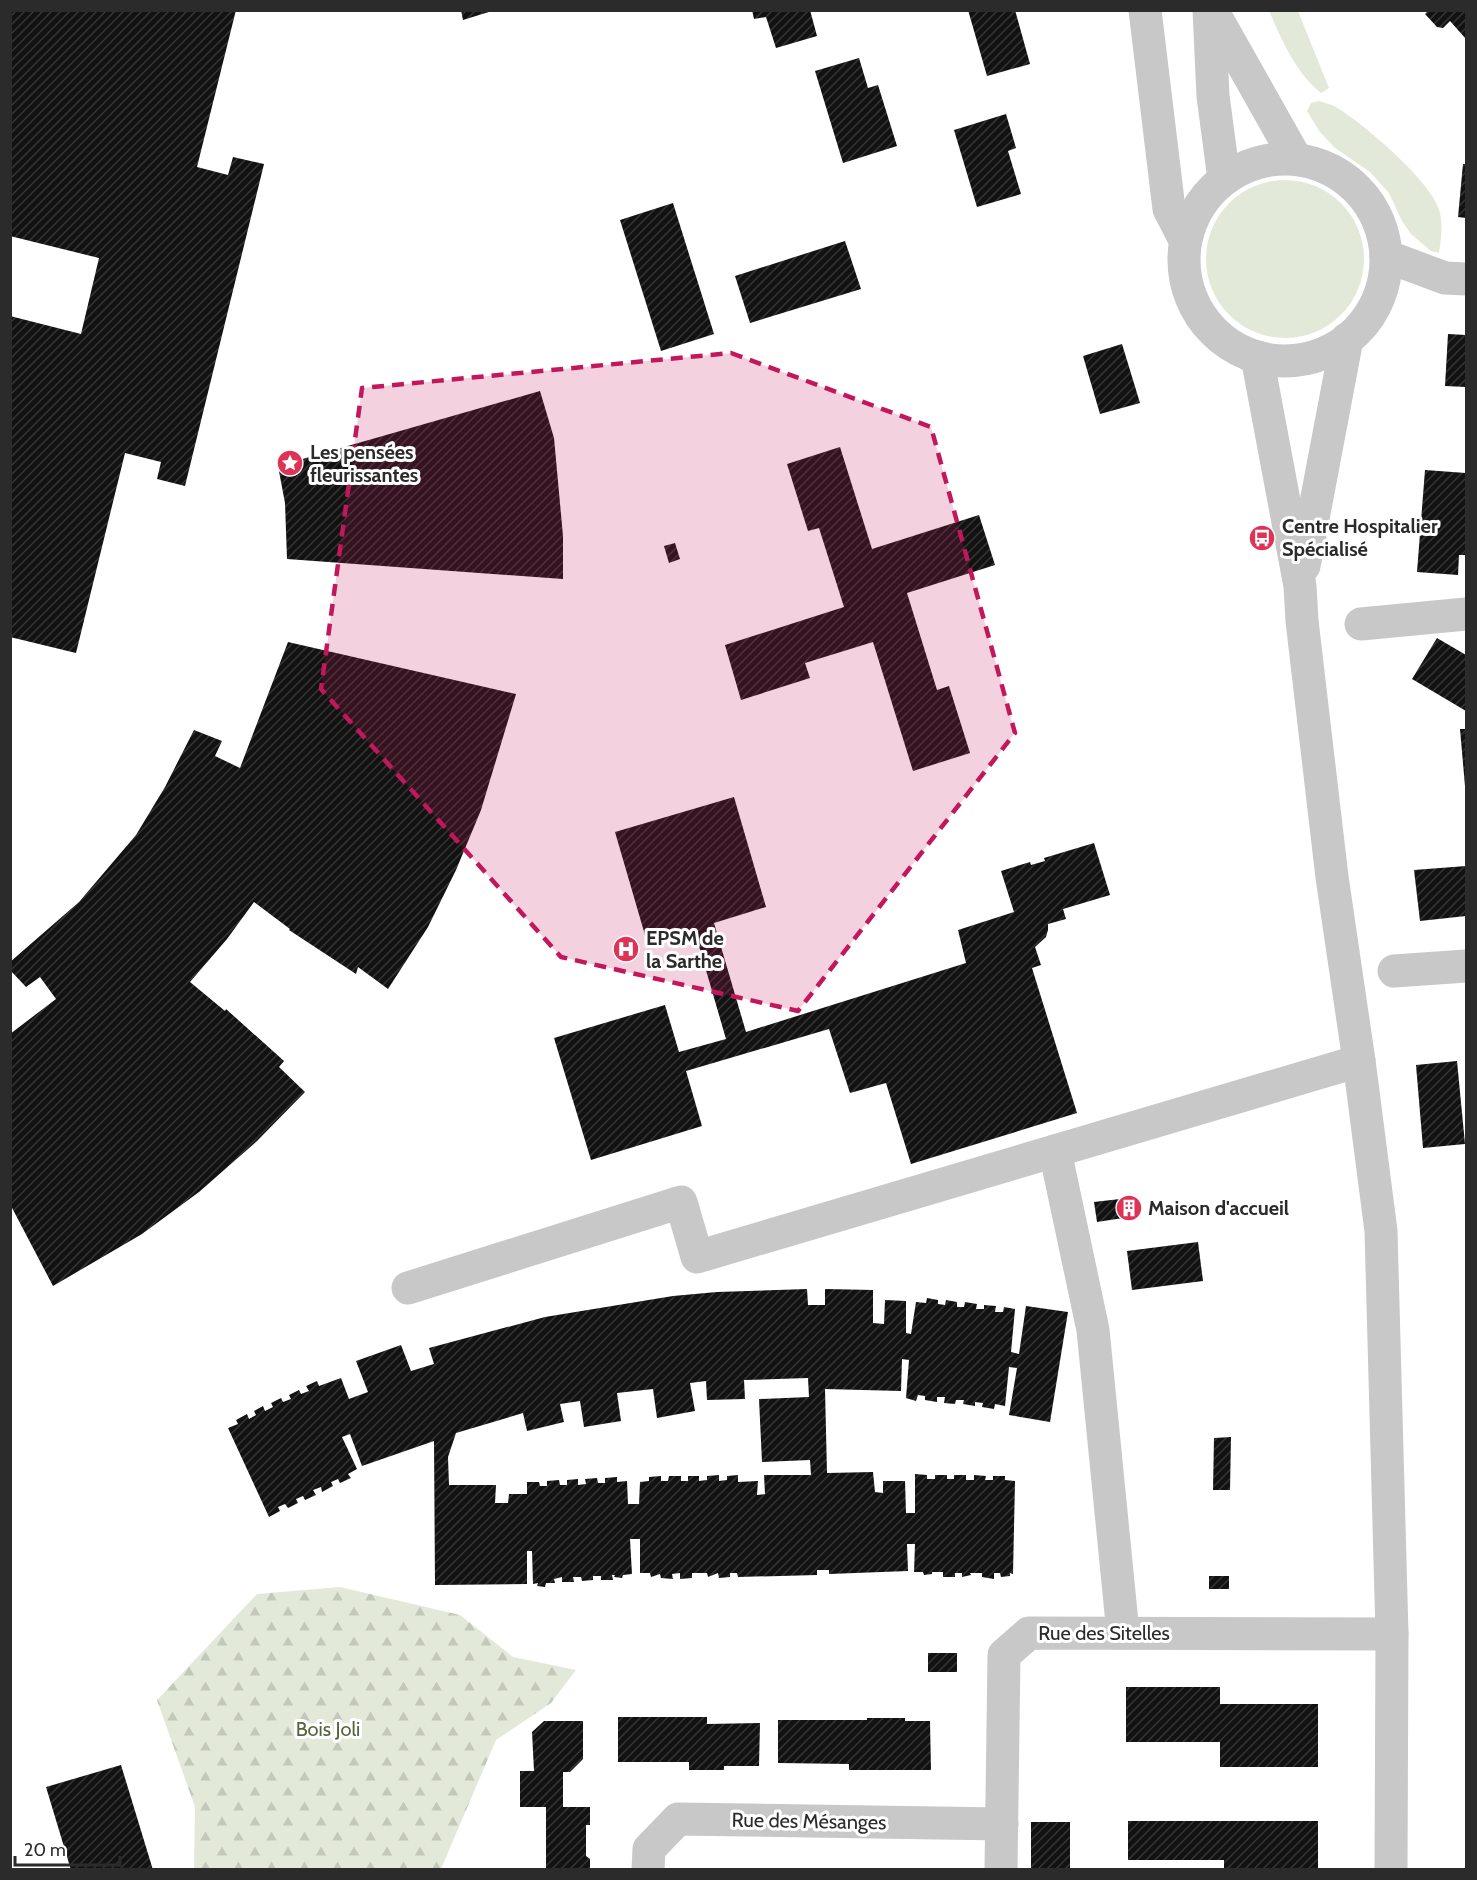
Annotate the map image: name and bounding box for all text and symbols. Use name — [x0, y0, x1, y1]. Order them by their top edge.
place label: Les pensées fleurissantes — [310, 440, 418, 487]
place icon: Les pensées fleurissantes — [275, 448, 305, 478]
place label: Centre Hospitalier Spécialisé — [1282, 514, 1438, 561]
bus stop icon: Centre Hospitalier Spécialisé — [1247, 523, 1277, 553]
place label: EPSM de la Sarthe — [646, 926, 724, 973]
hospital icon: EPSM de la Sarthe — [611, 934, 641, 964]
building icon: Maison d'accueil — [1114, 1193, 1144, 1223]
place label: Maison d'accueil — [1148, 1196, 1289, 1220]
street label: Rue des Sitelles — [1038, 1621, 1170, 1645]
park label: Bois Joli — [296, 1717, 360, 1741]
street label: Rue des Mésanges — [731, 1808, 887, 1834]
scale bar — [15, 1829, 120, 1867]
text: 20 m — [24, 1839, 66, 1861]

